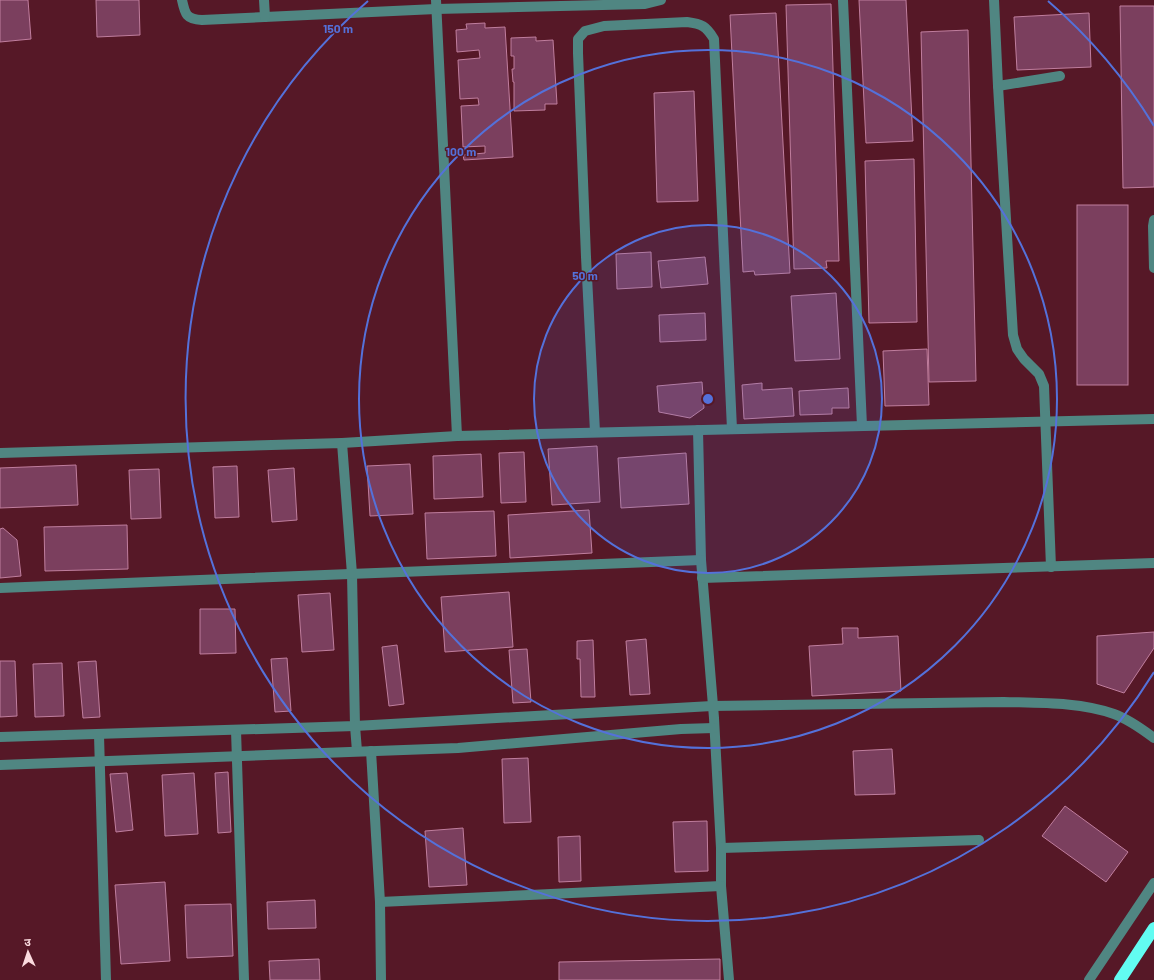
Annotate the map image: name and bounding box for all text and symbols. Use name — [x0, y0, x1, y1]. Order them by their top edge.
text: 150 m — [323, 21, 353, 35]
text: 100 m — [446, 144, 476, 158]
text: 50 m — [572, 268, 598, 282]
centre of rings — [701, 392, 715, 406]
north arrow — [8, 932, 48, 972]
text: उ — [24, 935, 32, 948]

